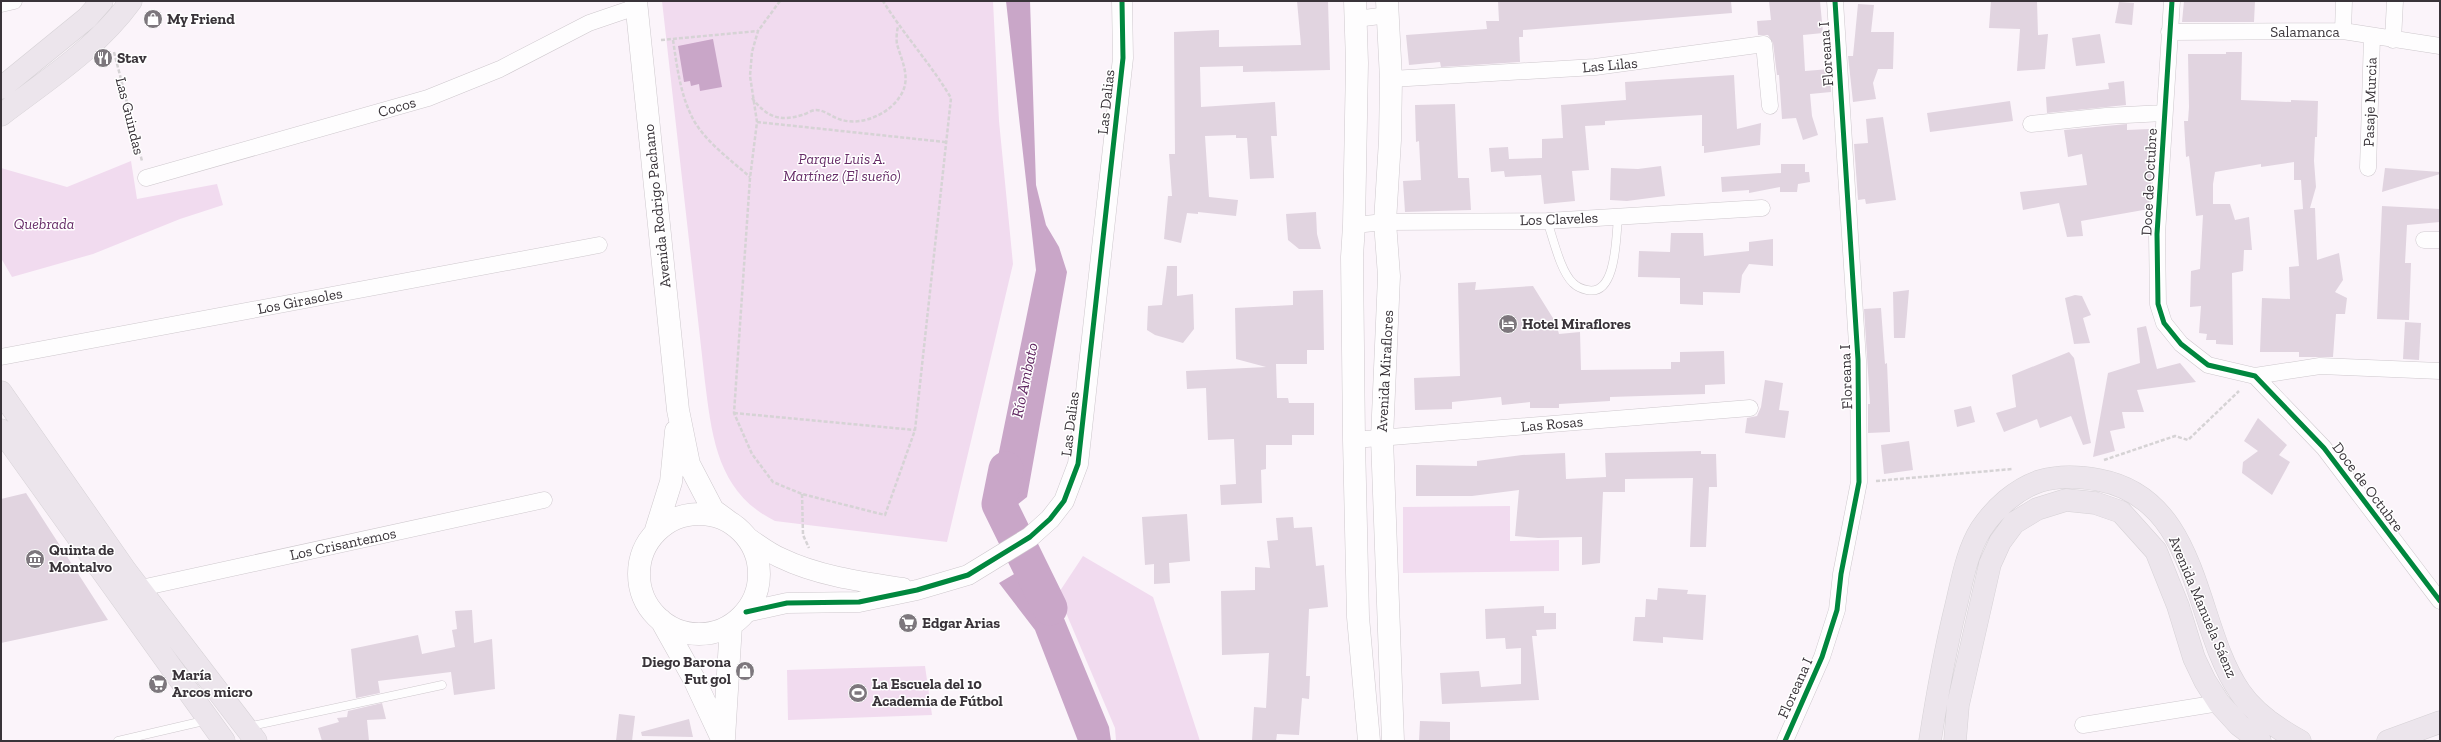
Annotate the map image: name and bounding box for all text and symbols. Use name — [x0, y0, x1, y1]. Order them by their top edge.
shop icon: My Friend — [142, 8, 164, 30]
place label: My Friend — [167, 10, 235, 28]
street label: Floreana I — [1815, 21, 1837, 87]
street label: Salamanca — [2270, 23, 2340, 41]
restaurant icon: Stav — [92, 47, 114, 69]
place label: Stav — [117, 49, 147, 67]
street label: Las Lilas — [1582, 54, 1638, 76]
street label: Pasaje Murcia — [2359, 57, 2381, 147]
street label: Las Dalias — [1094, 69, 1118, 135]
street label: Las Guindas — [112, 75, 148, 157]
street label: Cocos — [376, 93, 418, 121]
street label: Avenida Rodrigo Pachano — [639, 123, 675, 289]
street label: Doce de Octubre — [2137, 128, 2161, 236]
park label: Parque Luis A. Martínez (El sueño) — [783, 150, 901, 185]
street label: Los Claveles — [1519, 209, 1599, 229]
park label: Quebrada — [14, 215, 74, 233]
street label: Los Girasoles — [256, 284, 344, 318]
street label: Avenida Miraflores — [1373, 309, 1397, 433]
hotel icon: Hotel Miraflores — [1497, 313, 1519, 335]
place label: Hotel Miraflores — [1522, 315, 1631, 333]
water label: Río Ambato — [1007, 341, 1042, 419]
street label: Floreana I — [1836, 344, 1856, 410]
street label: Las Dalias — [1057, 391, 1083, 457]
street label: Las Rosas — [1520, 412, 1584, 436]
street label: Doce de Octubre — [2328, 439, 2408, 535]
street label: Los Crisantemos — [288, 524, 398, 564]
street label: Avenida Manuela Sáenz — [2165, 534, 2241, 681]
place label: Quinta de Montalvo — [49, 541, 114, 576]
museum icon: Quinta de Montalvo — [24, 548, 46, 570]
supermarket icon: Edgar Arias — [897, 612, 919, 634]
place label: Edgar Arias — [922, 614, 1000, 632]
place label: Diego Barona Fut gol — [642, 653, 731, 688]
street label: Floreana I — [1774, 655, 1816, 721]
shop icon: Diego Barona Fut gol — [734, 660, 756, 682]
place label: María Arcos micro — [172, 666, 253, 701]
supermarket icon: María Arcos micro — [147, 673, 169, 695]
place label: La Escuela del 10 Academia de Fútbol — [872, 675, 1003, 710]
sports icon: La Escuela del 10 Academia de Fútbol — [847, 682, 869, 704]

